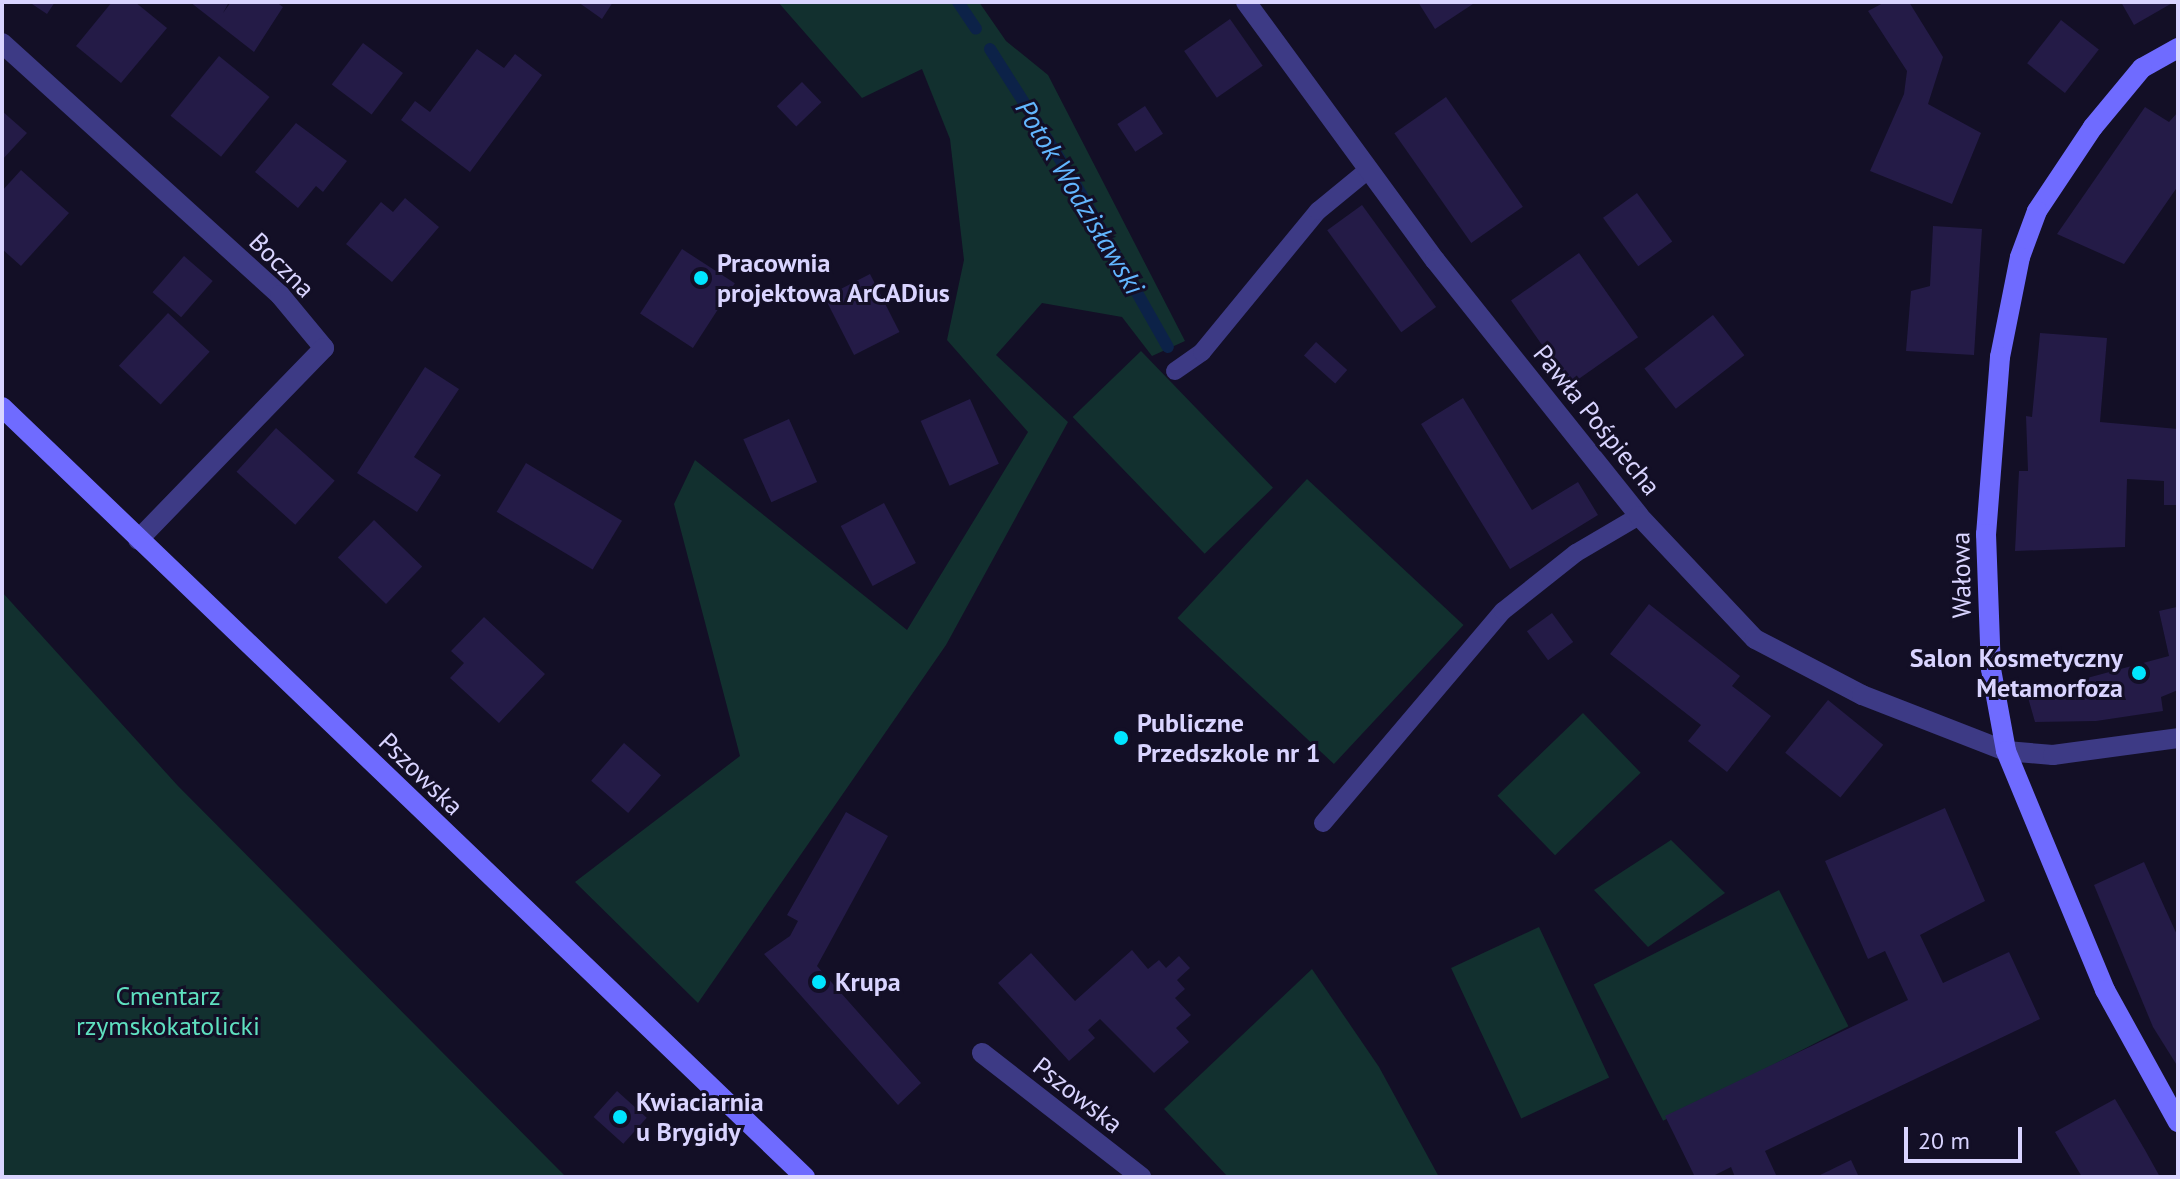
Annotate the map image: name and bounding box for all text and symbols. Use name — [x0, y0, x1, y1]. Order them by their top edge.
water label: Potok Wodzisławski — [1008, 93, 1152, 301]
street label: Boczna — [243, 226, 321, 304]
place label: Pracownia projektowa ArCADius — [717, 247, 951, 308]
marker: Pracownia projektowa ArCADius — [692, 269, 710, 287]
street label: Pawła Pośpiecha — [1527, 339, 1667, 501]
street label: Wałowa — [1945, 531, 1977, 619]
place label: Salon Kosmetyczny Metamorfoza — [1910, 642, 2123, 704]
marker: Salon Kosmetyczny Metamorfoza — [2130, 664, 2148, 682]
place label: Publiczne Przedszkole nr 1 — [1137, 707, 1321, 768]
street label: Pszowska — [372, 726, 470, 822]
marker: Publiczne Przedszkole nr 1 — [1112, 729, 1130, 747]
place label: Krupa — [835, 966, 901, 998]
marker: Krupa — [810, 973, 828, 991]
park label: Cmentarz rzymskokatolicki — [76, 980, 260, 1042]
street label: Pszowska — [1027, 1050, 1129, 1140]
place label: Kwiaciarnia u Brygidy — [636, 1086, 764, 1148]
marker: Kwiaciarnia u Brygidy — [611, 1108, 629, 1126]
scale bar — [1908, 1111, 2026, 1161]
text: 20 m — [1918, 1125, 1970, 1156]

